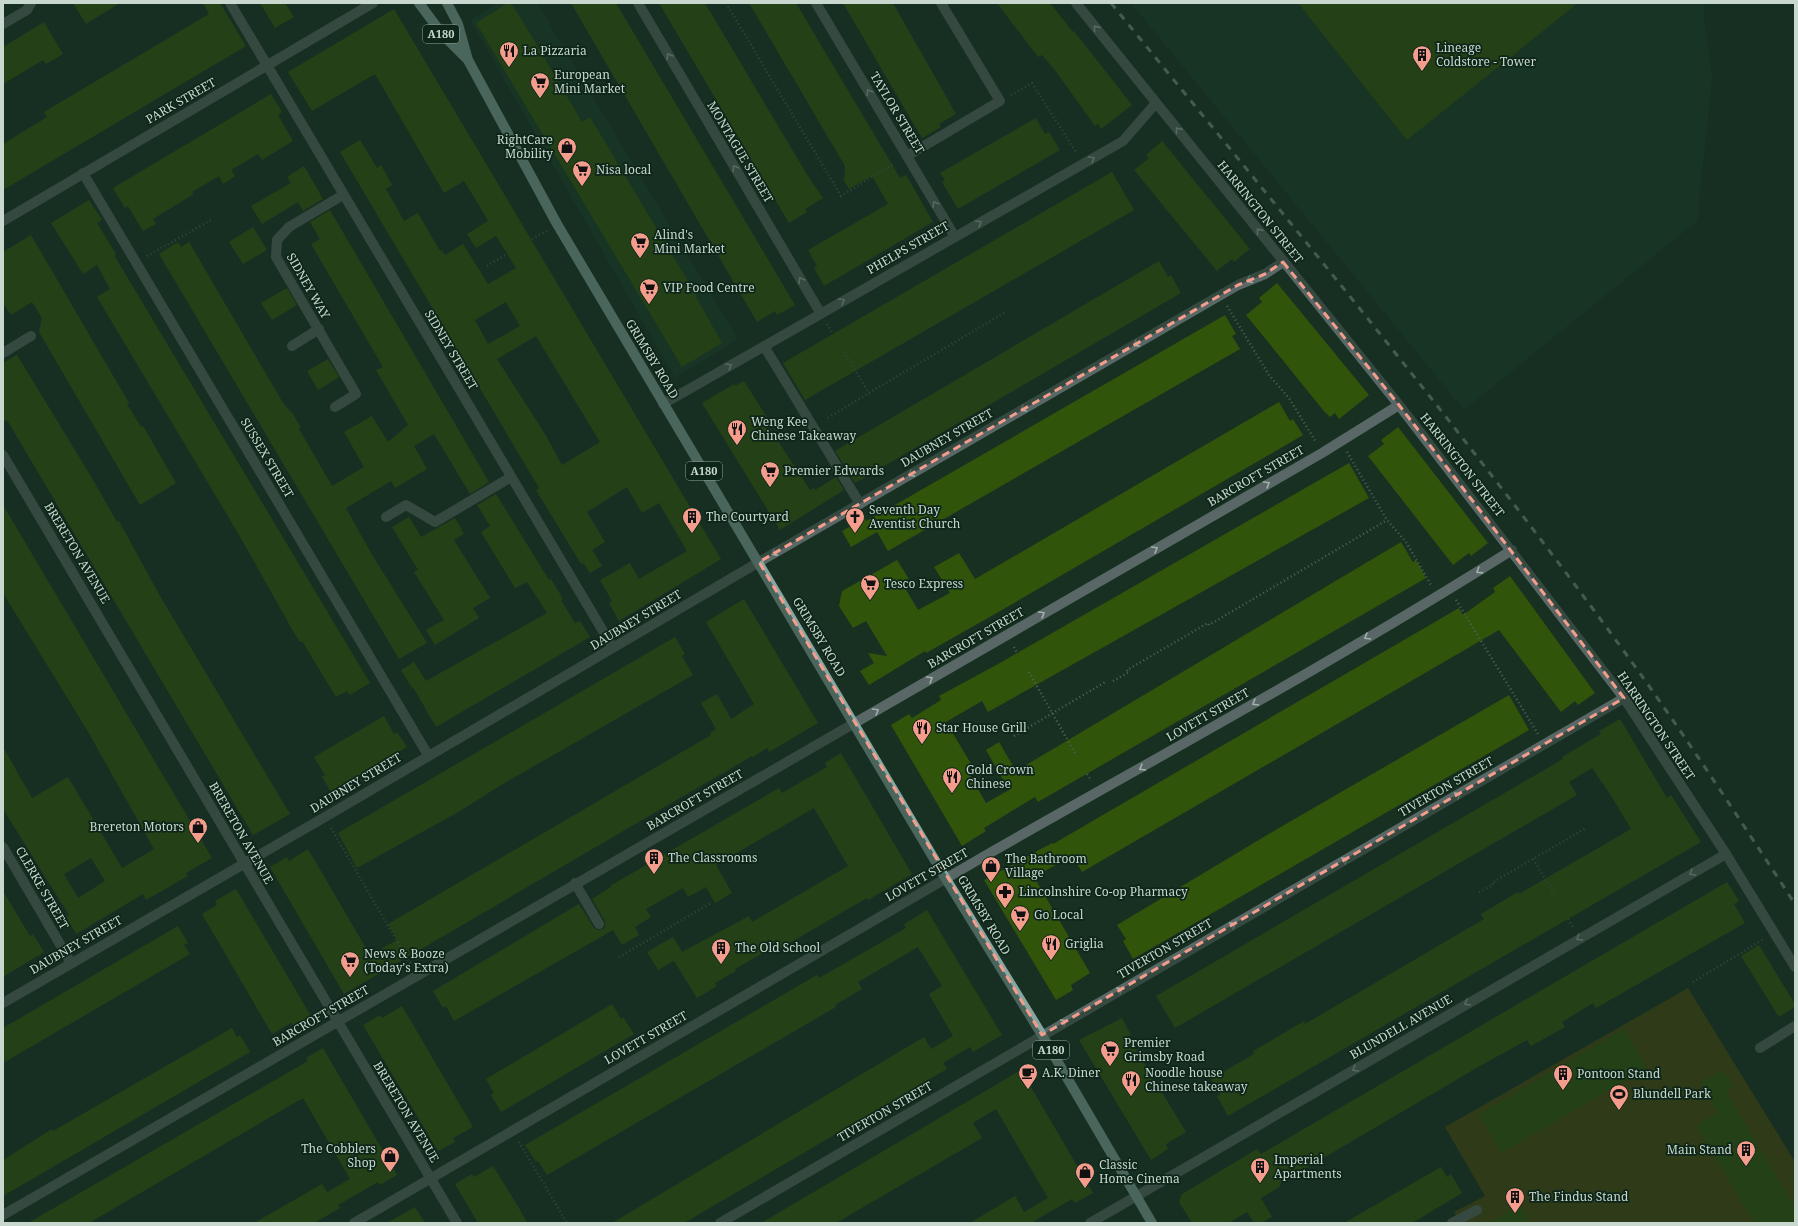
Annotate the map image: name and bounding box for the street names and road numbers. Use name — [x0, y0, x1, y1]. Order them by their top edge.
road number: A180 — [423, 25, 459, 43]
street label: TAYLOR STREET — [866, 69, 929, 158]
street label: PARK STREET — [143, 73, 219, 128]
street label: MONTAGUE STREET — [703, 98, 778, 206]
street label: HARRINGTON STREET — [1214, 157, 1308, 267]
street label: PHELPS STREET — [863, 217, 953, 278]
street label: SIDNEY WAY — [283, 250, 334, 322]
street label: SIDNEY STREET — [421, 307, 482, 393]
street label: GRIMSBY ROAD — [622, 316, 683, 402]
street label: DAUBNEY STREET — [897, 404, 997, 471]
street label: HARRINGTON STREET — [1416, 409, 1509, 521]
street label: SUSSEX STREET — [237, 415, 298, 501]
street label: BARCROFT STREET — [1204, 441, 1308, 510]
road number: A180 — [686, 462, 722, 480]
street label: BRERETON AVENUE — [40, 499, 114, 606]
street label: DAUBNEY STREET — [587, 585, 685, 654]
street label: GRIMSBY ROAD — [789, 594, 850, 680]
street label: BARCROFT STREET — [924, 603, 1028, 672]
street label: HARRINGTON STREET — [1614, 668, 1700, 784]
street label: LOVETT STREET — [1163, 684, 1253, 745]
street label: DAUBNEY STREET — [307, 748, 405, 817]
street label: TIVERTON STREET — [1395, 752, 1497, 821]
street label: BARCROFT STREET — [643, 765, 747, 834]
street label: BRERETON AVENUE — [205, 779, 278, 887]
street label: CLERKE STREET — [12, 843, 73, 933]
street label: LOVETT STREET — [882, 844, 972, 905]
street label: GRIMSBY ROAD — [954, 872, 1015, 958]
street label: DAUBNEY STREET — [26, 911, 126, 978]
street label: TIVERTON STREET — [1114, 914, 1216, 983]
street label: BARCROFT STREET — [269, 981, 373, 1050]
street label: BLUNDELL AVENUE — [1346, 990, 1455, 1063]
street label: LOVETT STREET — [601, 1007, 691, 1068]
road number: A180 — [1033, 1041, 1069, 1059]
street label: BRERETON AVENUE — [369, 1058, 443, 1165]
street label: TIVERTON STREET — [834, 1077, 936, 1146]

